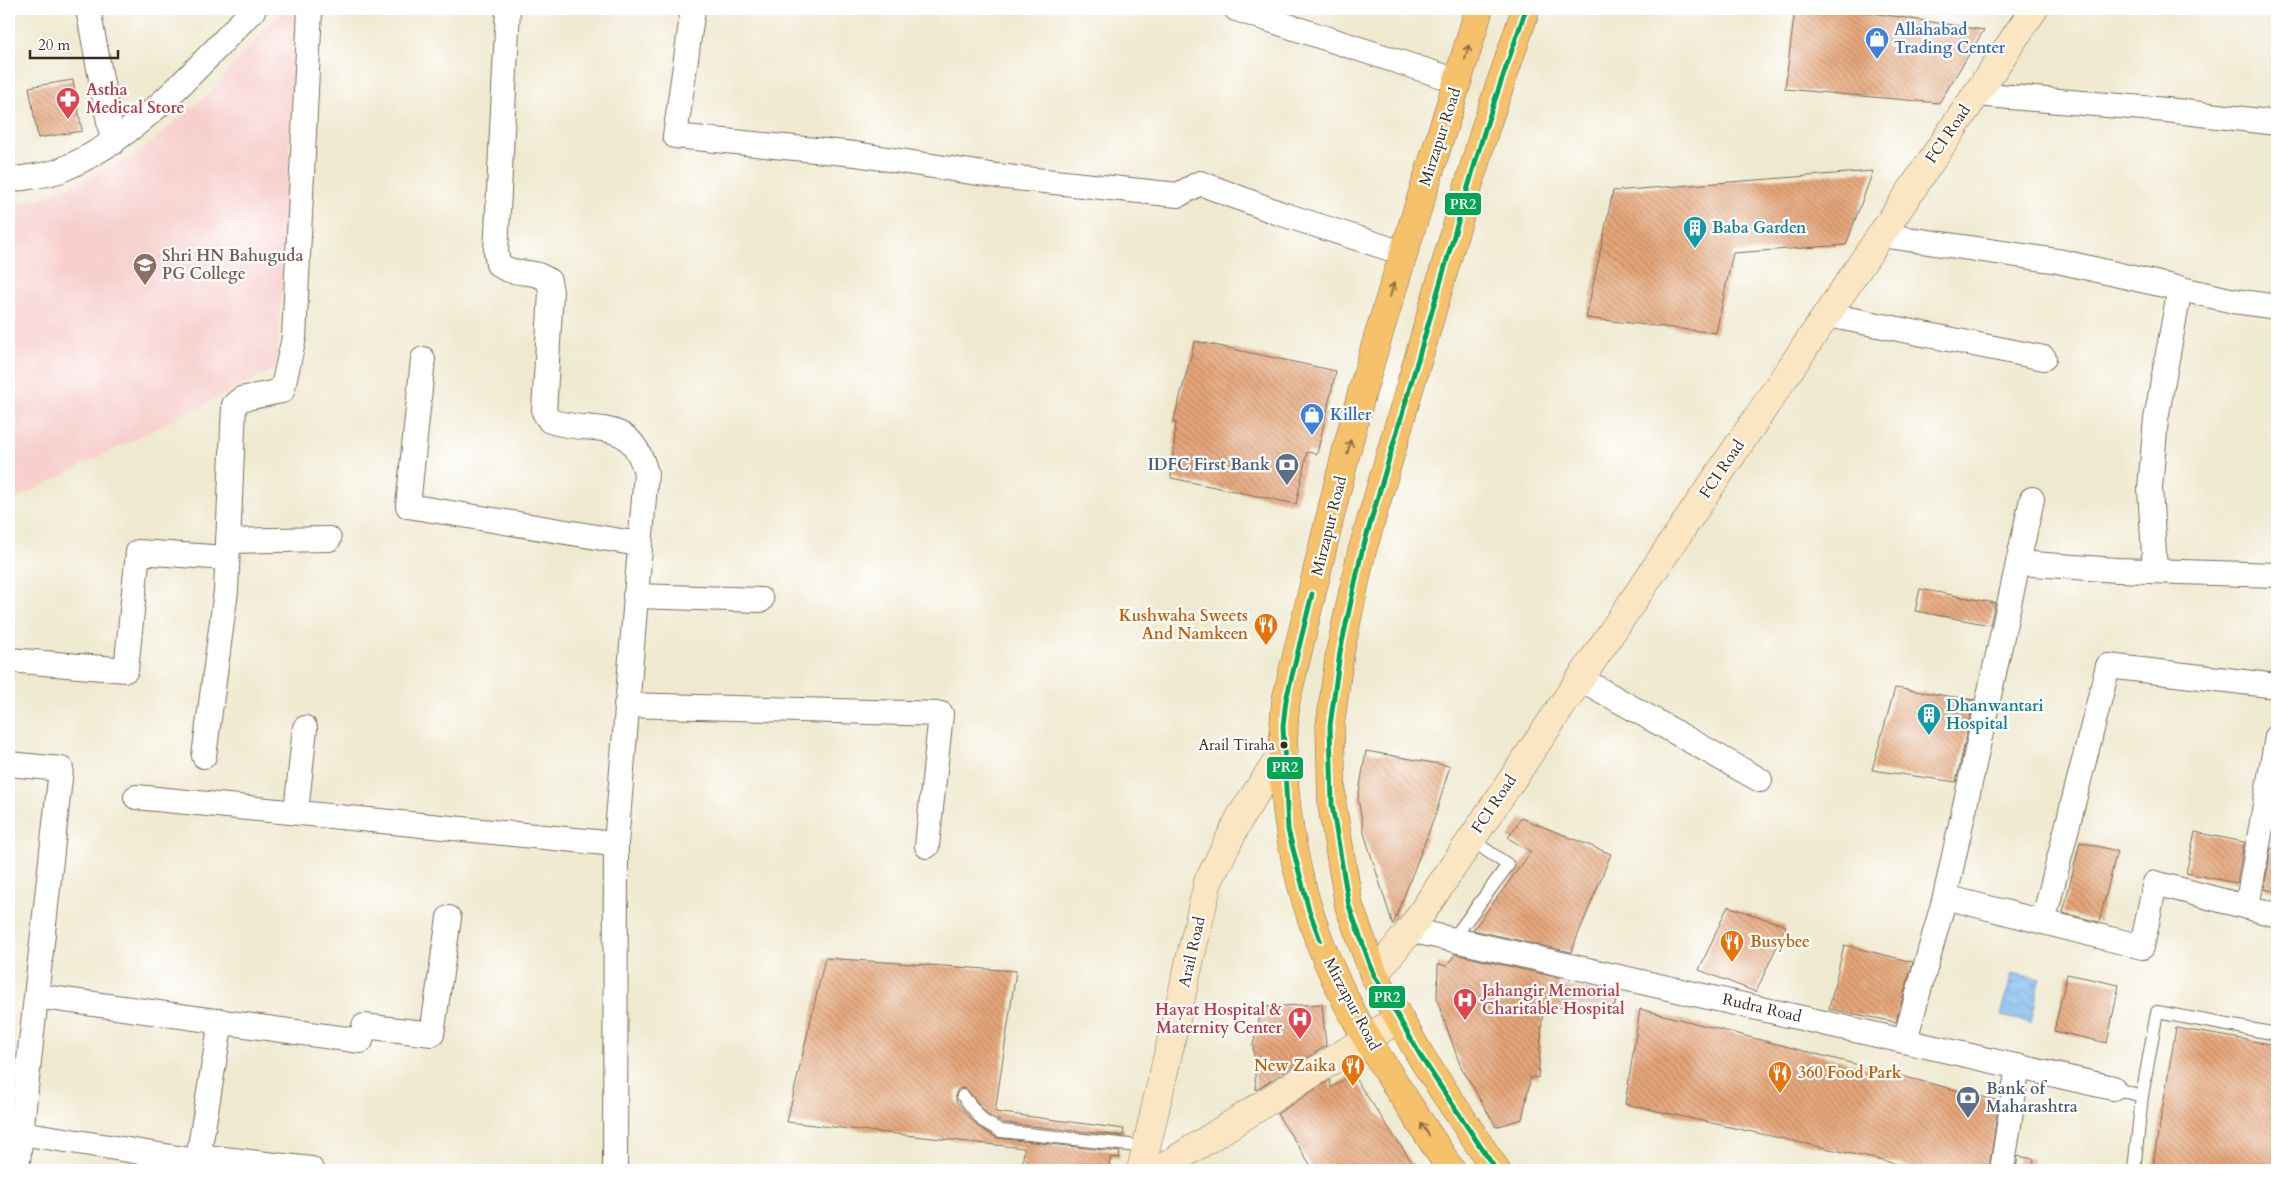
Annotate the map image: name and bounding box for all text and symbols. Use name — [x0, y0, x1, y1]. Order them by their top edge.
place label: Allahabad Trading Center — [1894, 19, 2006, 59]
shop icon: Allahabad Trading Center — [1864, 26, 1890, 60]
scale bar — [30, 28, 118, 60]
text: 20 m — [38, 35, 70, 55]
one-way arrow — [1462, 44, 1472, 60]
place label: Astha Medical Store — [86, 79, 184, 119]
street label: Mirzapur Road — [1414, 85, 1466, 189]
pharmacy icon: Astha Medical Store — [55, 86, 81, 120]
street label: FCI Road — [1920, 100, 1976, 168]
line badge: PR2 — [1444, 192, 1482, 216]
text: PR2 — [1450, 195, 1476, 214]
building icon: Baba Garden — [1682, 215, 1708, 249]
place label: Baba Garden — [1712, 217, 1807, 239]
place label: Shri HN Bahuguda PG College — [162, 245, 303, 285]
school or university icon: Shri HN Bahuguda PG College — [132, 252, 158, 286]
one-way arrow — [1388, 283, 1397, 299]
shop icon: Killer — [1299, 402, 1325, 436]
place label: Killer — [1330, 404, 1372, 426]
street label: FCI Road — [1694, 435, 1750, 503]
one-way arrow — [1345, 439, 1354, 455]
bank icon: IDFC First Bank — [1274, 452, 1300, 486]
place label: IDFC First Bank — [1148, 454, 1270, 476]
street label: Mirzapur Road — [1306, 473, 1352, 578]
place label: Kushwaha Sweets And Namkeen — [1119, 605, 1249, 645]
restaurant icon: Kushwaha Sweets And Namkeen — [1253, 612, 1279, 646]
place label: Dhanwantari Hospital — [1946, 695, 2044, 735]
building icon: Dhanwantari Hospital — [1916, 702, 1942, 736]
place label: Arail Tiraha — [1198, 735, 1276, 755]
marker: Arail Tiraha — [1279, 740, 1289, 750]
line badge: PR2 — [1266, 756, 1304, 780]
text: PR2 — [1272, 758, 1298, 777]
street label: FCI Road — [1466, 770, 1522, 838]
street label: Arail Road — [1173, 914, 1211, 990]
restaurant icon: Busybee — [1719, 929, 1745, 963]
place label: Busybee — [1750, 931, 1810, 953]
street label: Mirzapur Road — [1318, 954, 1386, 1055]
place label: Jahangir Memorial Charitable Hospital — [1480, 980, 1625, 1020]
line badge: PR2 — [1368, 985, 1406, 1009]
hospital icon: Jahangir Memorial Charitable Hospital — [1452, 987, 1478, 1021]
text: PR2 — [1374, 988, 1400, 1007]
street label: Rudra Road — [1720, 988, 1804, 1028]
place label: Hayat Hospital & Maternity Center — [1155, 999, 1283, 1039]
hospital icon: Hayat Hospital & Maternity Center — [1287, 1006, 1313, 1040]
restaurant icon: New Zaika — [1340, 1053, 1366, 1087]
place label: New Zaika — [1254, 1055, 1336, 1077]
restaurant icon: 360 Food Park — [1767, 1060, 1793, 1094]
place label: 360 Food Park — [1798, 1062, 1902, 1084]
place label: Bank of Maharashtra — [1986, 1078, 2078, 1118]
bank icon: Bank of Maharashtra — [1955, 1085, 1981, 1119]
one-way arrow — [1419, 1122, 1429, 1136]

